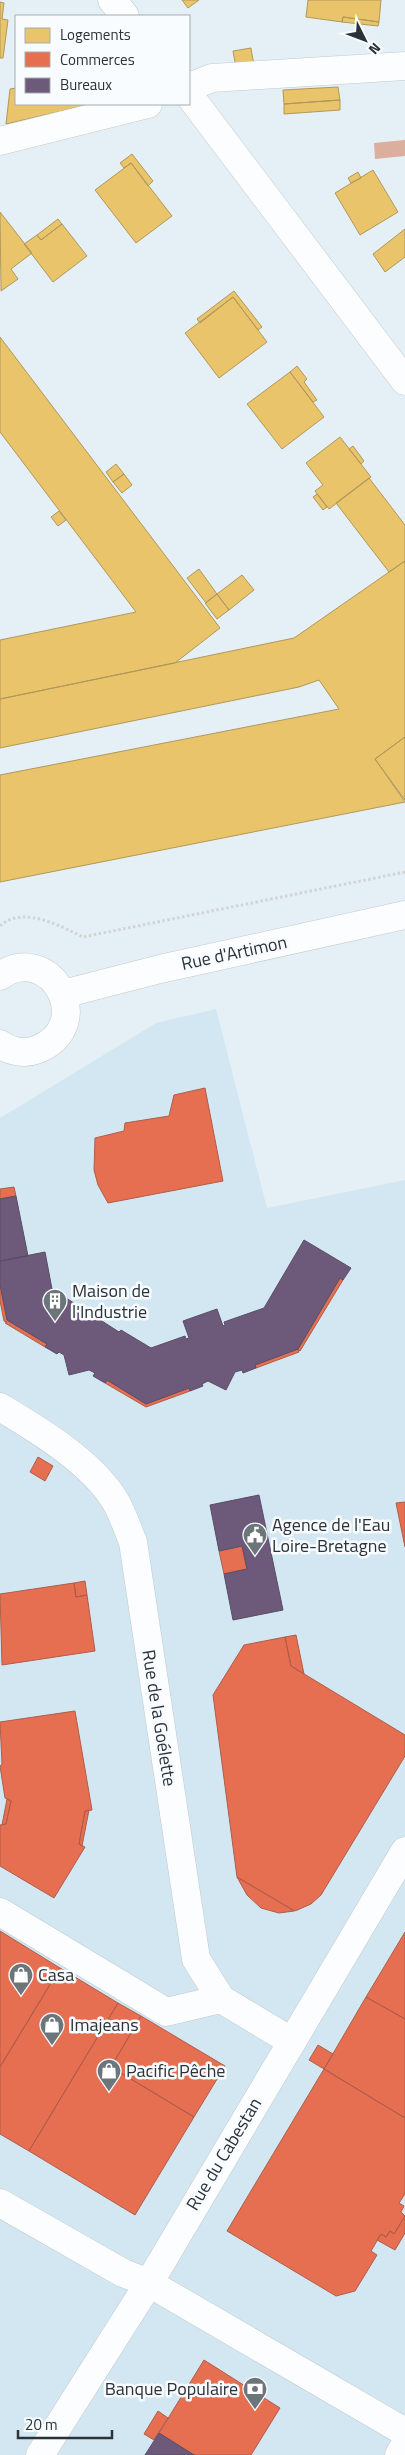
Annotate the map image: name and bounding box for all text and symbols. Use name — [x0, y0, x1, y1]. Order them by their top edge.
legend — [15, 15, 190, 105]
north arrow — [340, 15, 390, 65]
text: Logements — [60, 23, 131, 46]
text: N — [364, 38, 386, 60]
text: Commerces — [60, 48, 135, 71]
text: Bureaux — [60, 73, 112, 96]
street label: Rue d'Artimon — [178, 928, 289, 977]
place label: Maison de l'Industrie — [72, 1277, 150, 1325]
building icon: Maison de l'Industrie — [42, 1288, 68, 1322]
place label: Agence de l'Eau Loire-Bretagne — [272, 1511, 390, 1559]
public building icon: Agence de l'Eau Loire-Bretagne — [242, 1522, 268, 1556]
street label: Rue de la Goélette — [135, 1648, 184, 1788]
place label: Casa — [38, 1961, 74, 1988]
shop icon: Casa — [8, 1962, 34, 1996]
place label: Imajeans — [70, 2011, 139, 2038]
shop icon: Imajeans — [39, 2012, 65, 2046]
place label: Pacific Pêche — [126, 2057, 225, 2084]
shop icon: Pacific Pêche — [96, 2058, 122, 2092]
street label: Rue du Cabestan — [179, 2092, 268, 2215]
place label: Banque Populaire — [105, 2375, 238, 2402]
bank icon: Banque Populaire — [242, 2376, 268, 2410]
scale bar — [18, 2408, 111, 2440]
text: 20 m — [25, 2413, 58, 2436]

